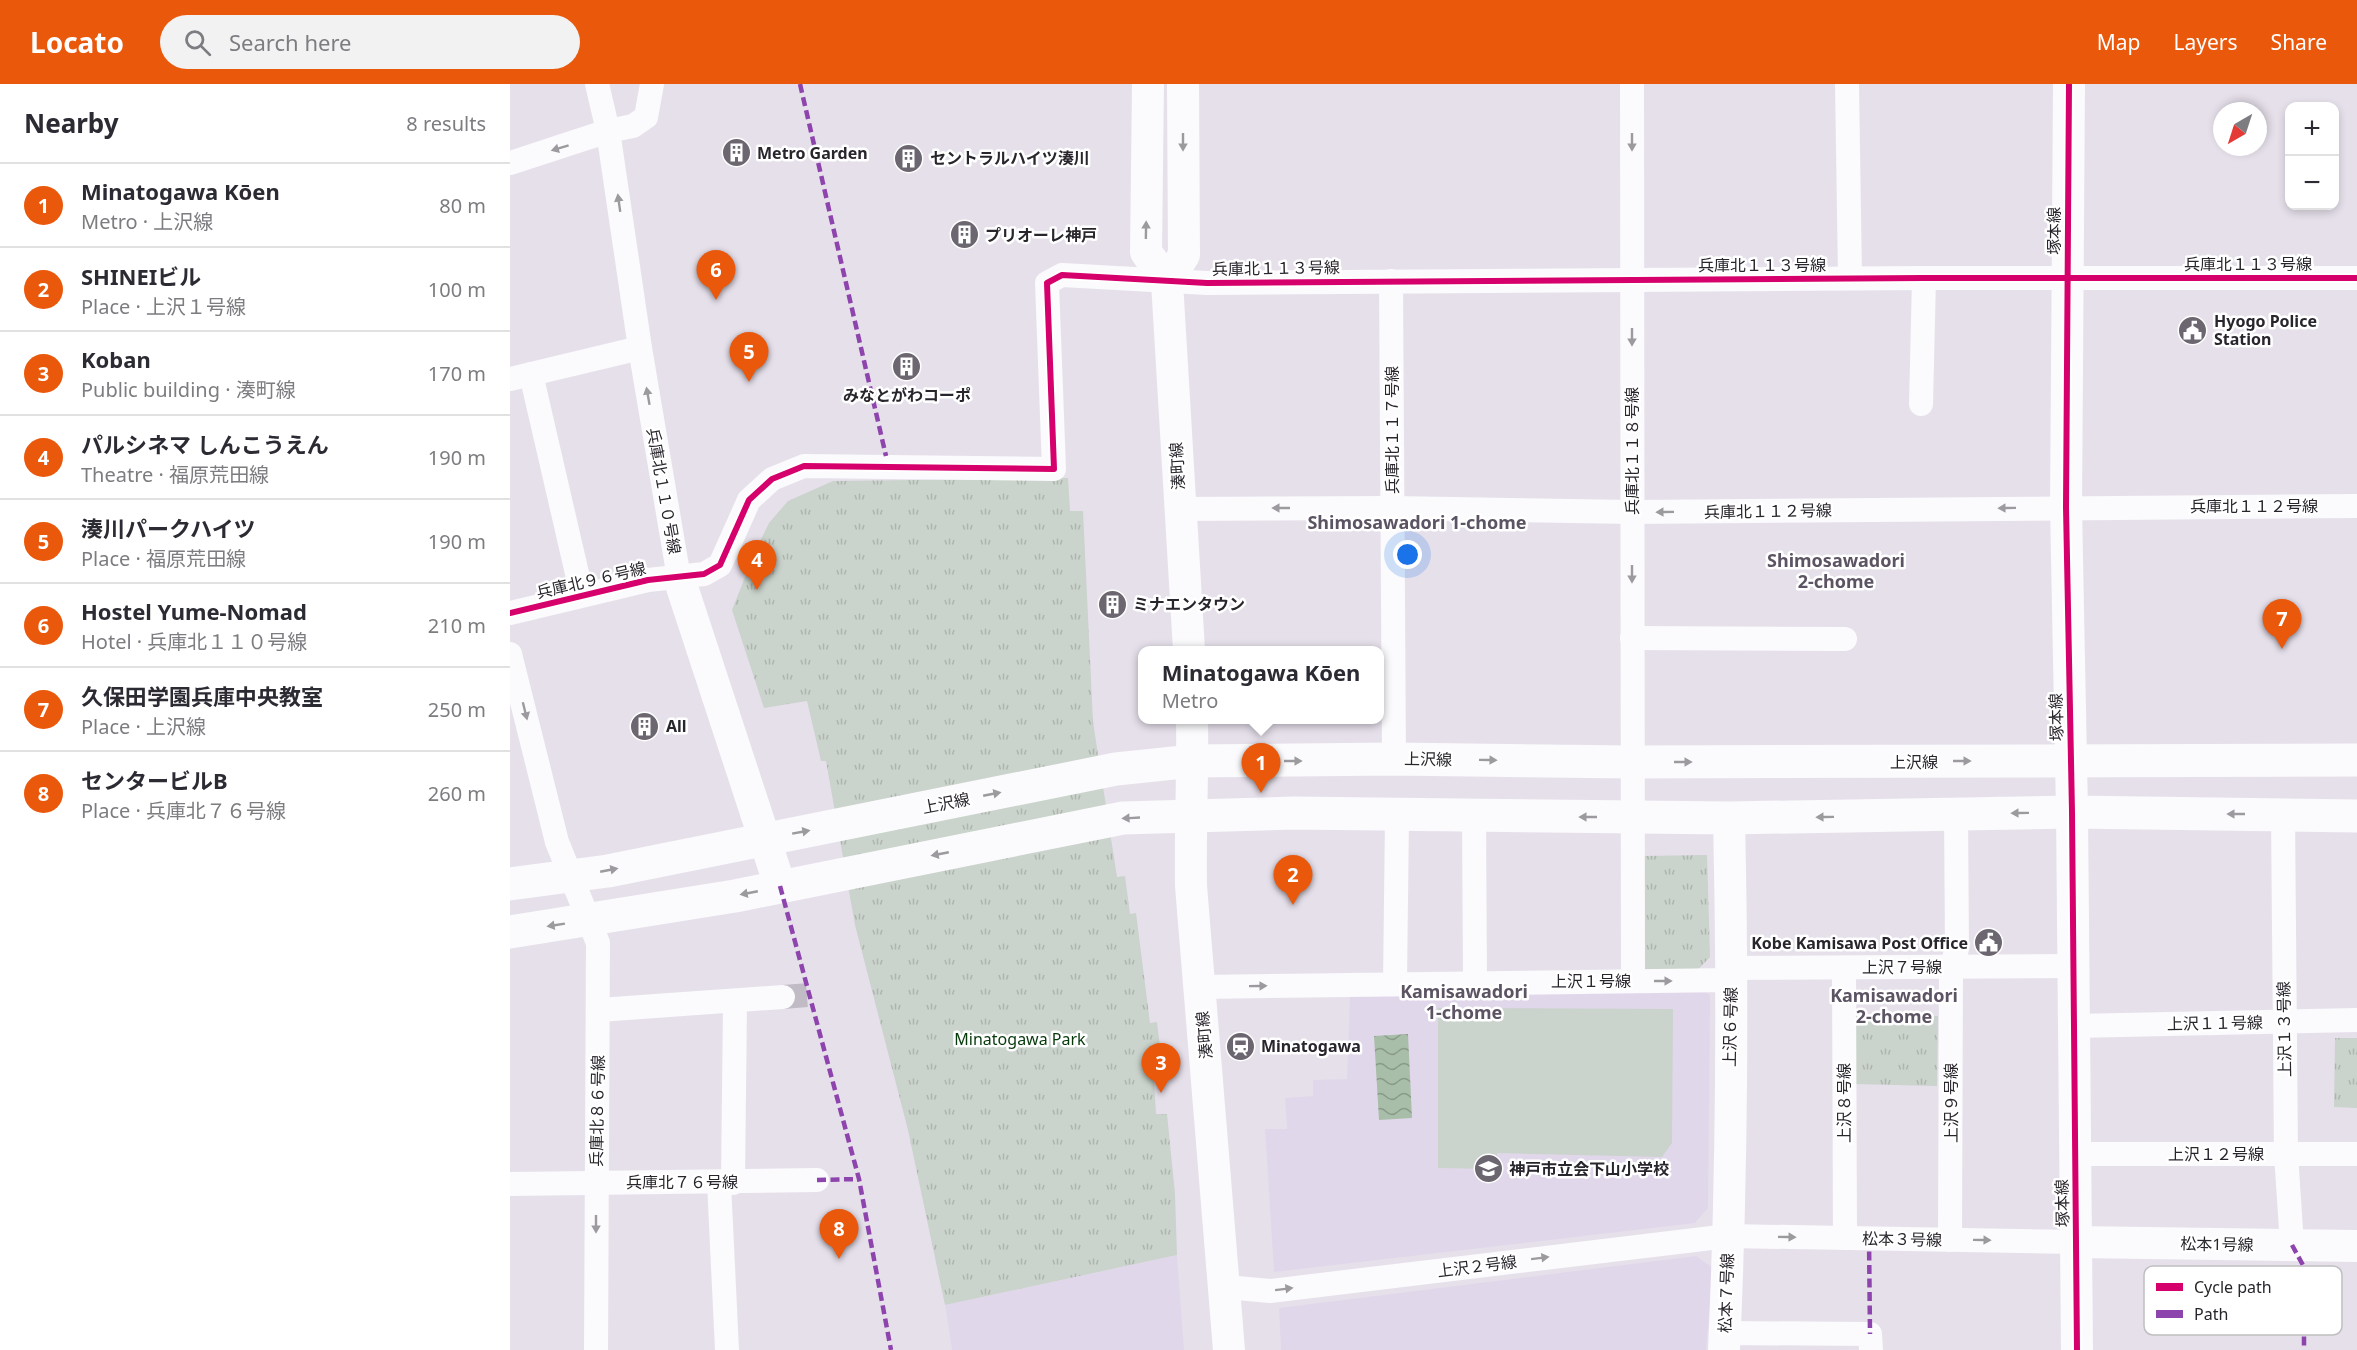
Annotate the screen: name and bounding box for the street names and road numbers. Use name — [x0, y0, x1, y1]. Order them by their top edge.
street label: 塚本線 — [2043, 207, 2065, 255]
street label: 兵庫北１１３号線 — [2184, 253, 2312, 275]
street label: 兵庫北１１３号線 — [1698, 254, 1826, 276]
street label: 兵庫北１１３号線 — [1212, 256, 1340, 280]
street label: 兵庫北１１７号線 — [1381, 366, 1403, 494]
street label: 兵庫北１１８号線 — [1621, 387, 1643, 515]
street label: 兵庫北１１０号線 — [642, 426, 686, 556]
street label: 湊町線 — [1165, 441, 1189, 491]
street label: 兵庫北１１２号線 — [2190, 495, 2318, 517]
street label: 兵庫北１１２号線 — [1704, 499, 1832, 523]
street label: 兵庫北９６号線 — [534, 557, 648, 603]
street label: 塚本線 — [2045, 693, 2067, 741]
street label: 上沢線 — [1404, 748, 1452, 770]
street label: 上沢線 — [1890, 751, 1938, 773]
street label: 上沢線 — [920, 788, 972, 818]
street label: 上沢７号線 — [1862, 956, 1942, 978]
street label: 上沢１号線 — [1551, 970, 1631, 992]
street label: 上沢１３号線 — [2272, 981, 2296, 1077]
street label: 上沢６号線 — [1718, 987, 1742, 1067]
street label: 湊町線 — [1191, 1010, 1217, 1060]
street label: 上沢１１号線 — [2167, 1011, 2263, 1035]
street label: 兵庫北８６号線 — [585, 1055, 609, 1167]
street label: 上沢８号線 — [1833, 1063, 1855, 1143]
street label: 上沢９号線 — [1940, 1063, 1962, 1143]
street label: 上沢１２号線 — [2168, 1143, 2264, 1165]
street label: 兵庫北７６号線 — [626, 1171, 738, 1193]
street label: 塚本線 — [2051, 1179, 2073, 1227]
street label: 松本３号線 — [1862, 1227, 1942, 1251]
street label: 松本1号線 — [2180, 1232, 2254, 1256]
street label: 上沢２号線 — [1436, 1250, 1518, 1282]
street label: 松本７号線 — [1714, 1253, 1738, 1333]

